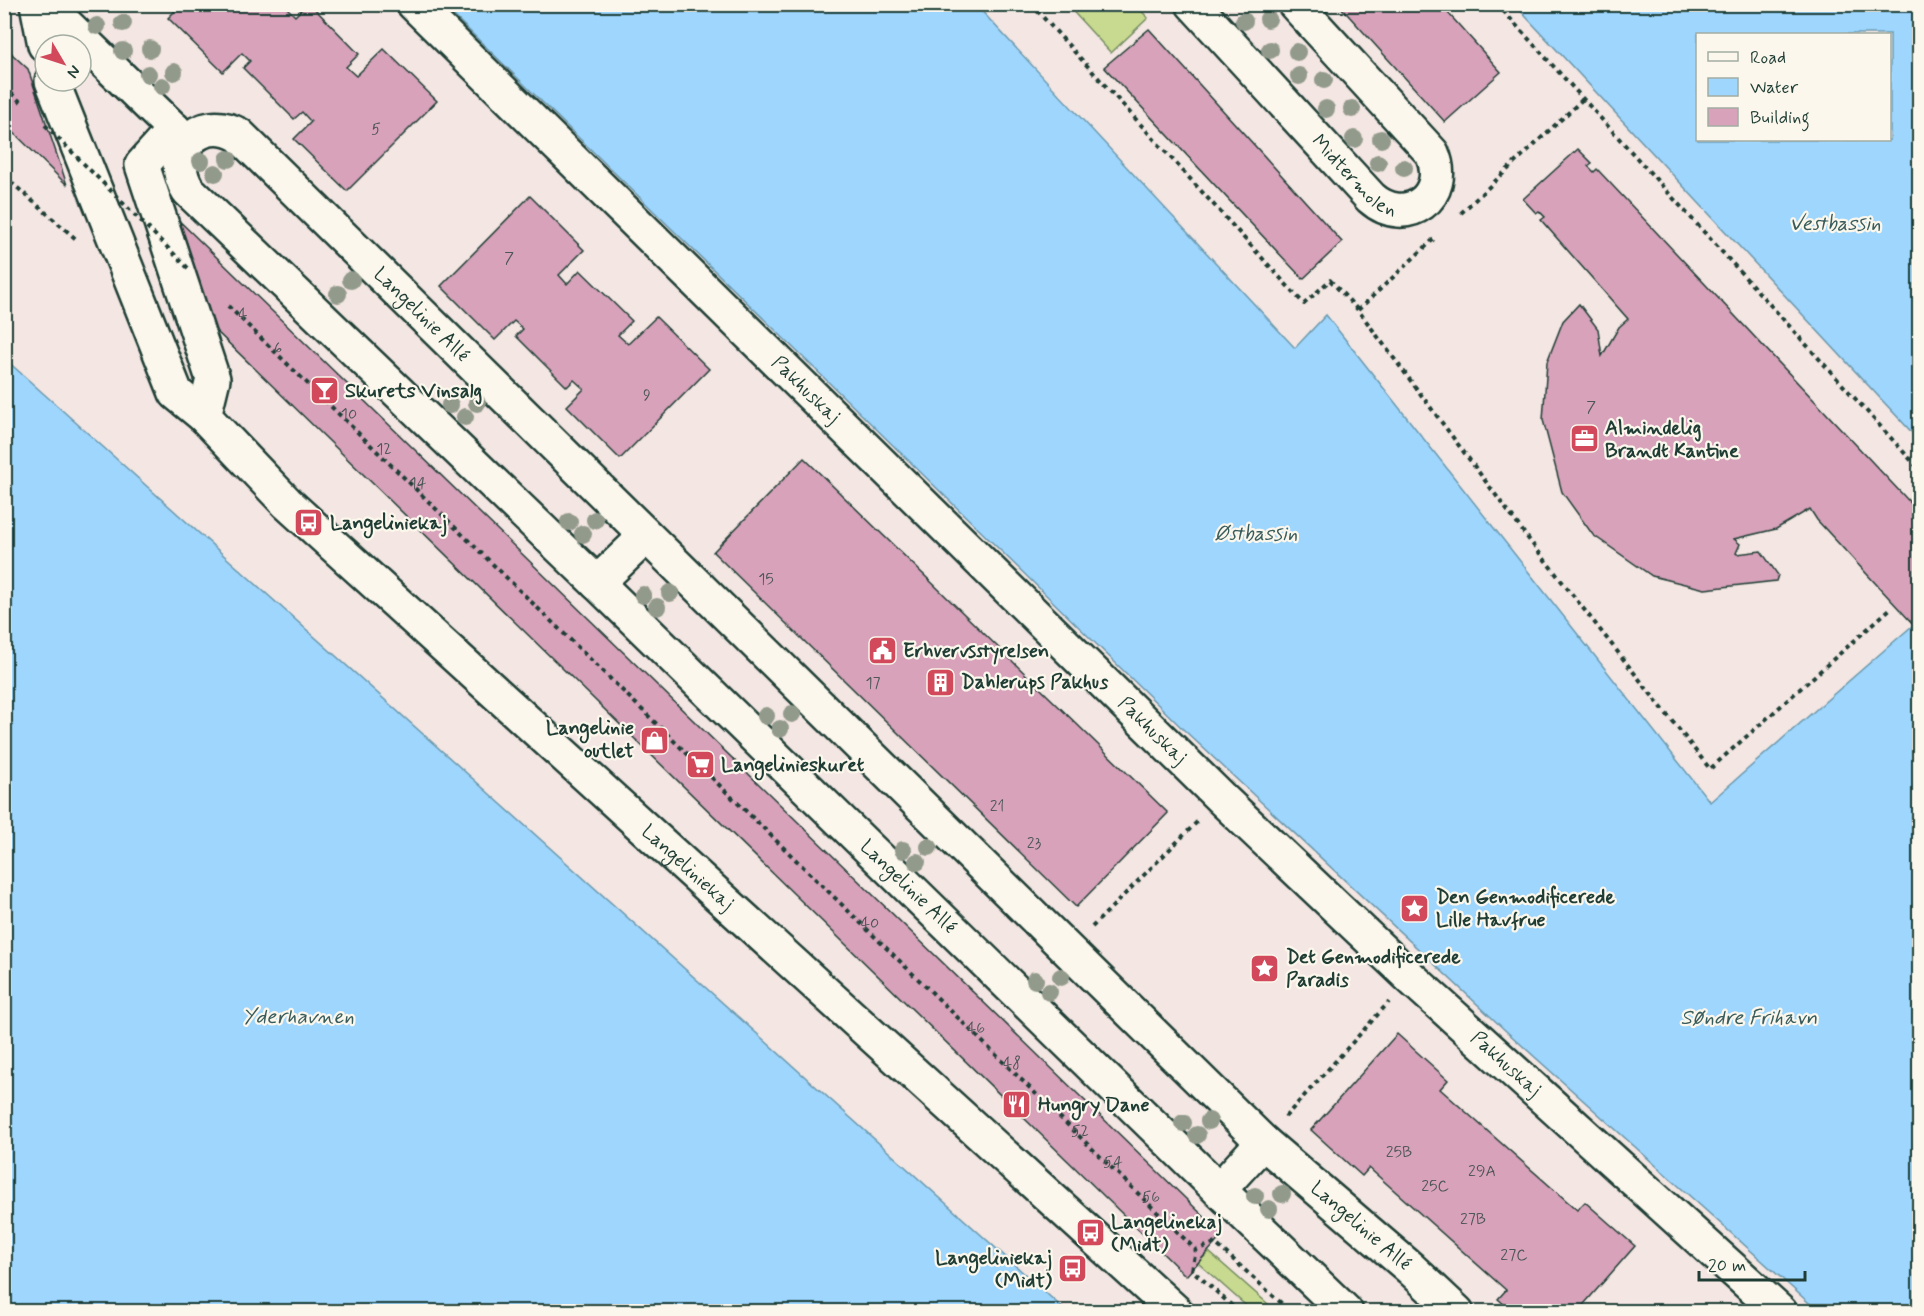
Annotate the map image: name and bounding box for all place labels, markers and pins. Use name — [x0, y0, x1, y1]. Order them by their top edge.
bar icon: Skurets Vinsalg — [308, 375, 340, 407]
place label: Skurets Vinsalg — [345, 378, 482, 405]
place label: Almindelig Brandt Kantine — [1605, 415, 1739, 465]
office icon: Almindelig Brandt Kantine — [1568, 423, 1600, 455]
bus stop icon: Langeliniekaj — [293, 507, 325, 539]
place label: Langeliniekaj — [330, 510, 447, 539]
public building icon: Erhvervsstyrelsen — [866, 635, 898, 667]
place label: Erhvervsstyrelsen — [903, 638, 1049, 665]
building icon: Dahlerups Pakhus — [924, 666, 956, 698]
place label: Dahlerups Pakhus — [961, 669, 1108, 696]
place label: Langelinie outlet — [546, 715, 635, 765]
shop icon: Langelinie outlet — [639, 724, 671, 756]
supermarket icon: Langelinieskuret — [684, 749, 716, 781]
place label: Langelinieskuret — [721, 752, 865, 781]
place label: Den Genmodificerede Lille Havfrue — [1436, 884, 1615, 934]
place icon: Den Genmodificerede Lille Havfrue — [1399, 892, 1431, 924]
place label: Det Genmodificerede Paradis — [1286, 944, 1461, 994]
place icon: Det Genmodificerede Paradis — [1249, 952, 1281, 984]
restaurant icon: Hungry Dane — [1001, 1089, 1033, 1121]
place label: Hungry Dane — [1038, 1092, 1149, 1121]
place label: Langelinekaj (Midt) — [1111, 1209, 1222, 1259]
bus stop icon: Langelinekaj (Midt) — [1074, 1217, 1106, 1249]
place label: Langeliniekaj (Midt) — [935, 1245, 1053, 1295]
bus stop icon: Langeliniekaj (Midt) — [1057, 1253, 1089, 1285]

